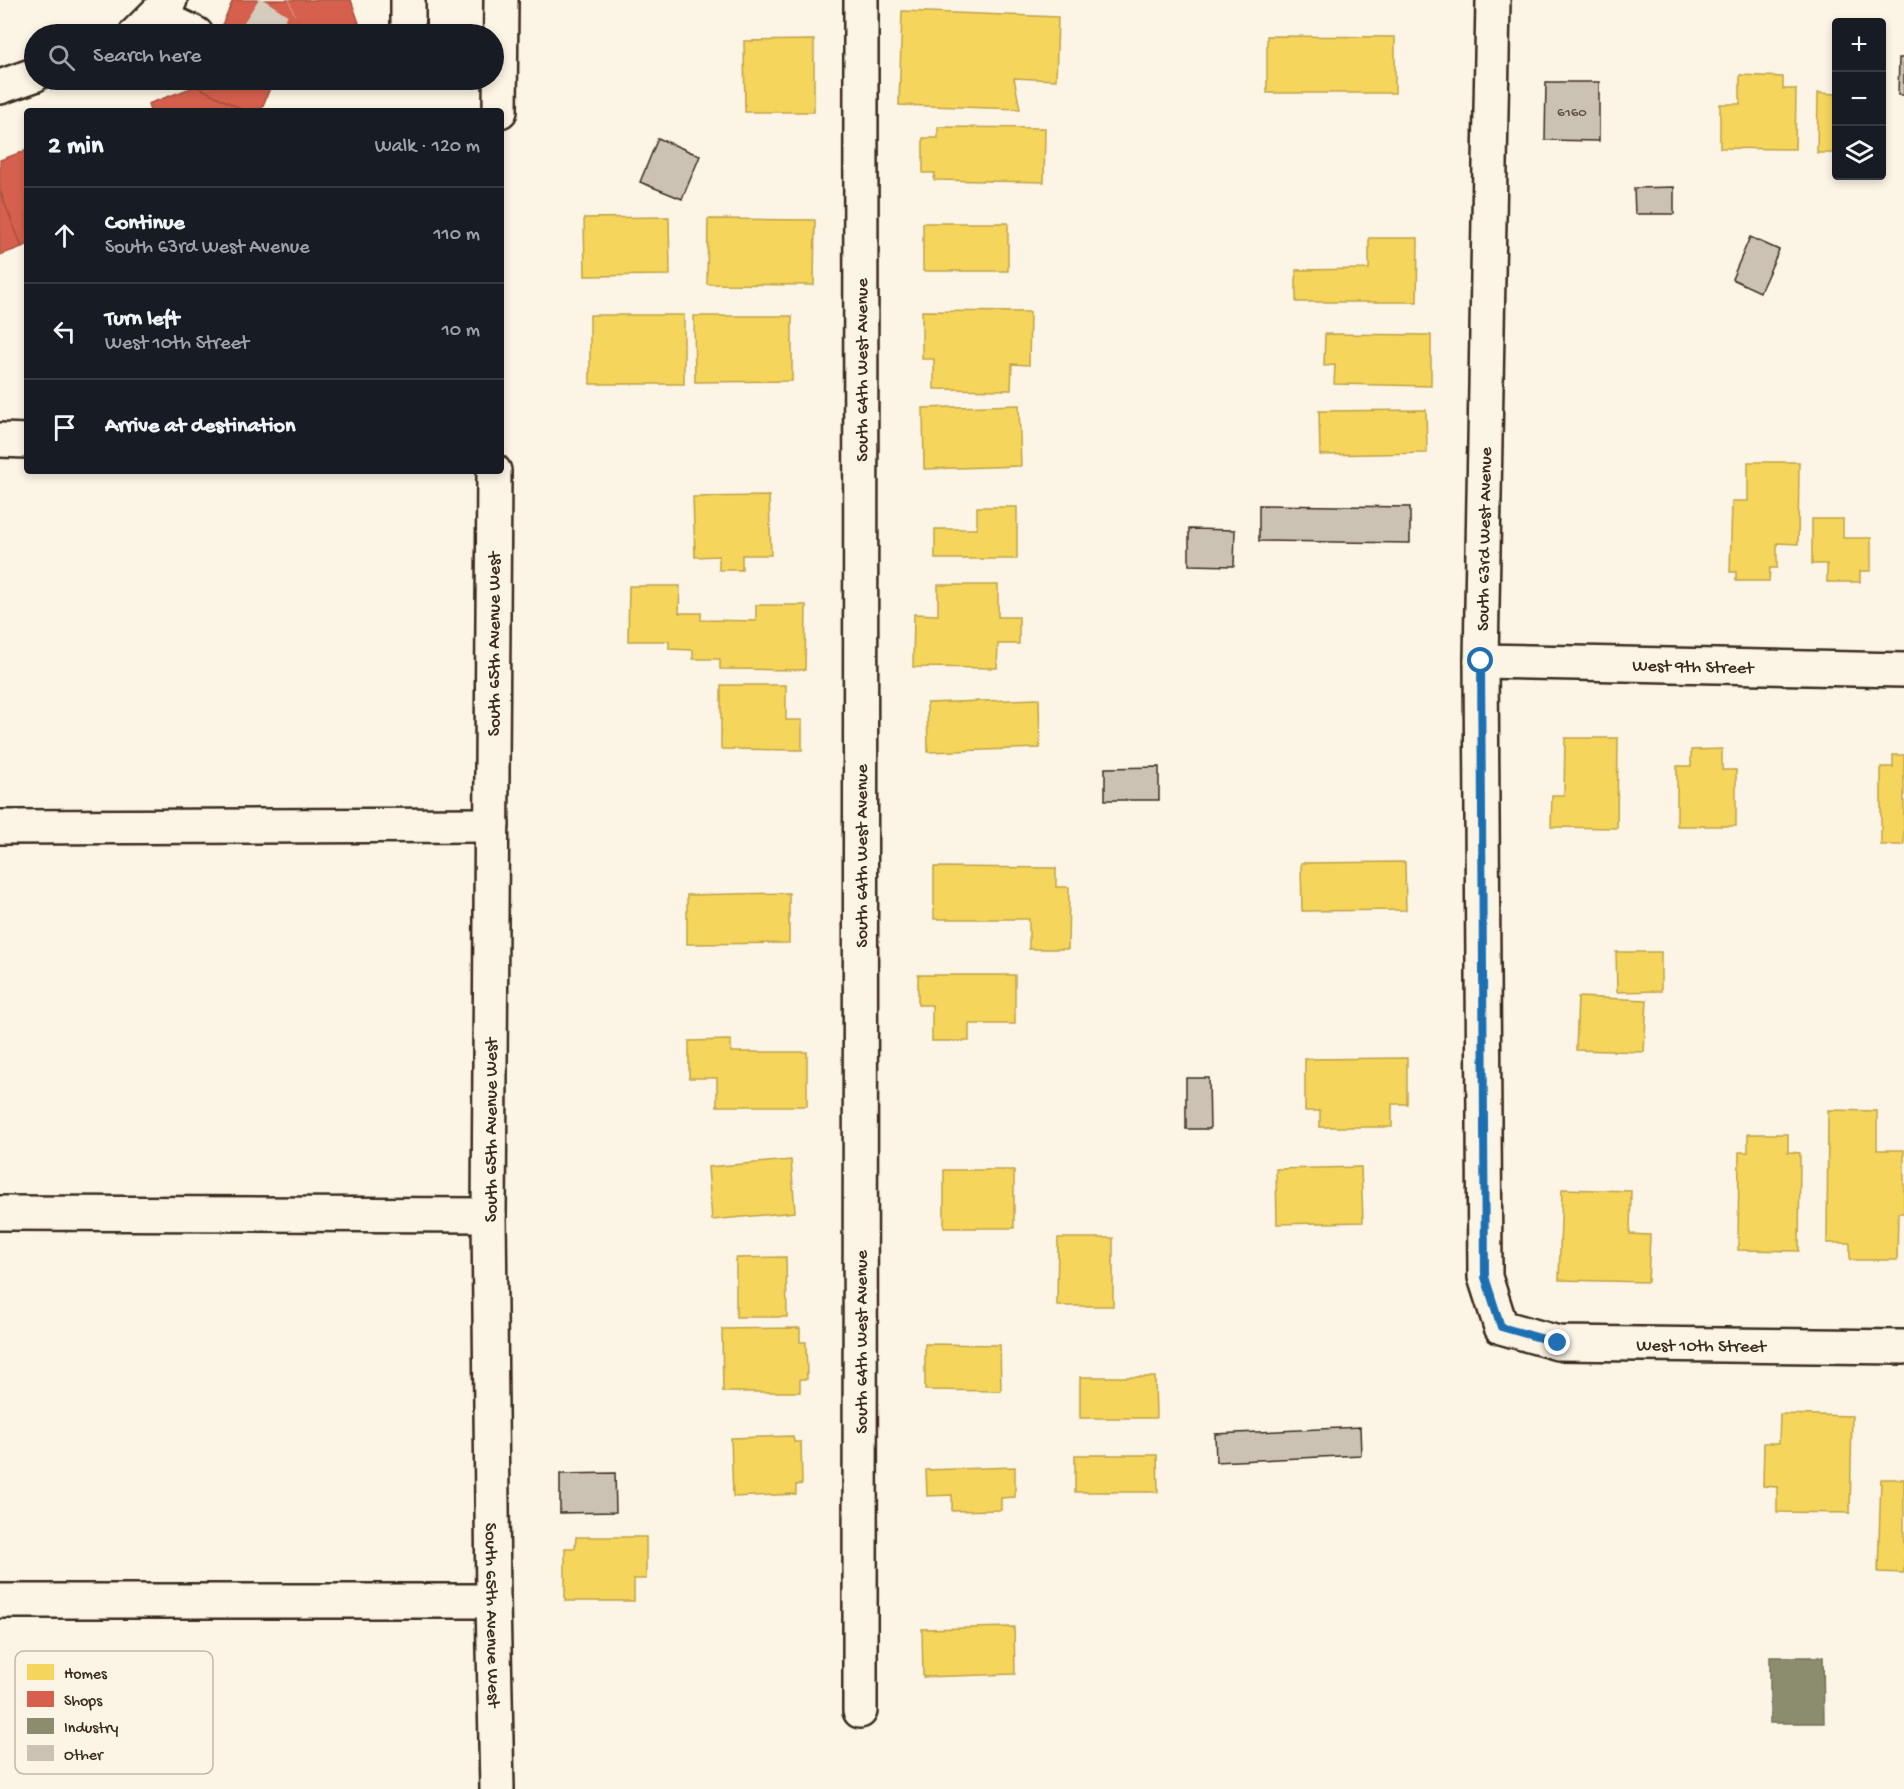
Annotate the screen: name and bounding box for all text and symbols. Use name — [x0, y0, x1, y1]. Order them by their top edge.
map controls — [1832, 18, 1886, 180]
button: + — [1832, 18, 1886, 72]
search box — [24, 24, 504, 90]
icon: search — [45, 41, 78, 74]
text: Search here — [93, 44, 201, 70]
button: − — [1832, 72, 1886, 126]
house number: 6160 — [1557, 104, 1587, 122]
button: layers — [1832, 126, 1886, 180]
text: 2 min — [48, 132, 103, 163]
text: Walk · 120 m — [375, 136, 480, 159]
text: Continue — [105, 211, 185, 237]
icon: ahead — [48, 219, 81, 252]
text: 110 m — [434, 224, 480, 247]
text: South 63rd West Avenue — [105, 237, 309, 260]
street label: South 64th West Avenue — [853, 278, 874, 462]
text: Turn left — [105, 307, 179, 333]
icon: left — [48, 315, 81, 348]
text: 10 m — [442, 320, 480, 343]
text: West 10th Street — [105, 333, 249, 356]
icon: arrive — [48, 411, 81, 444]
text: Arrive at destination — [105, 414, 295, 440]
street label: South 63rd West Avenue — [1473, 446, 1498, 631]
street label: South 65th Avenue West — [485, 550, 506, 736]
route start — [1467, 647, 1493, 673]
street label: West 9th Street — [1632, 656, 1755, 680]
street label: South 64th West Avenue — [852, 764, 874, 948]
street label: South 65th Avenue West — [482, 1036, 503, 1222]
street label: South 64th West Avenue — [852, 1250, 873, 1434]
route end — [1544, 1329, 1570, 1355]
street label: West 10th Street — [1636, 1336, 1768, 1358]
street label: South 65th Avenue West — [479, 1523, 503, 1709]
legend — [15, 1651, 213, 1774]
text: Homes — [64, 1666, 108, 1685]
text: Shops — [64, 1693, 103, 1712]
text: Industry — [64, 1720, 118, 1739]
text: Other — [64, 1747, 104, 1766]

